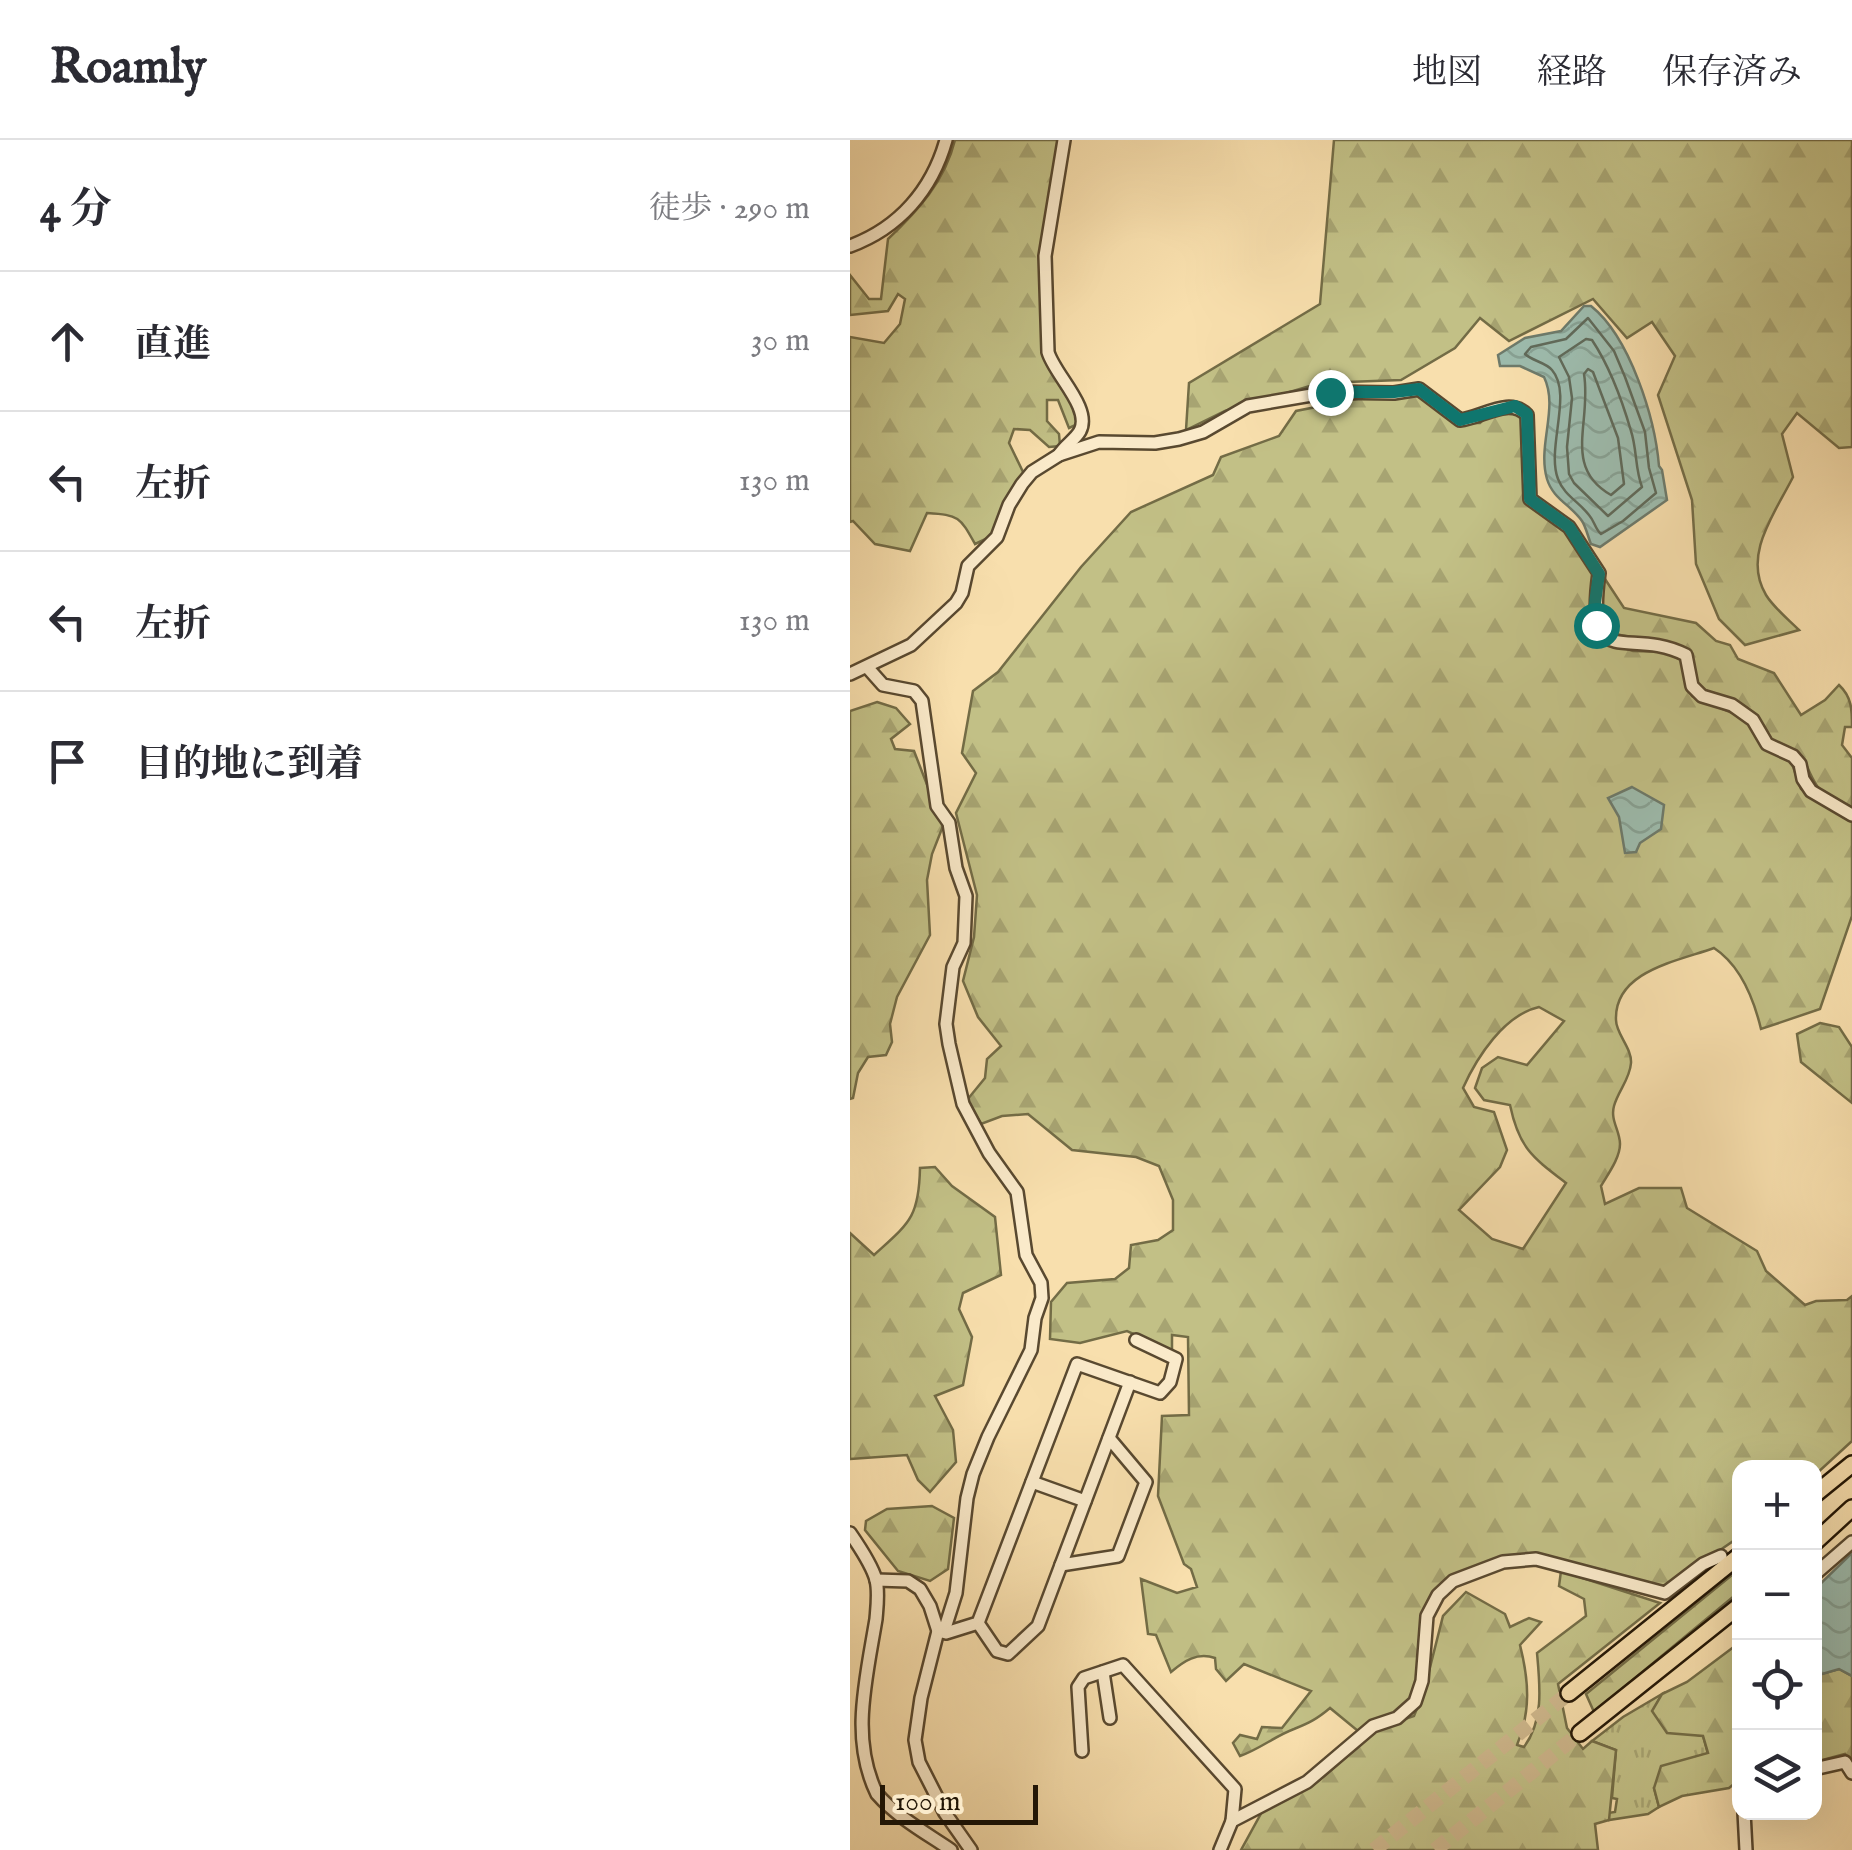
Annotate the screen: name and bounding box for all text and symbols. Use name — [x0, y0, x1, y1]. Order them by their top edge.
text: Roamly — [50, 39, 206, 99]
text: 地図 — [1412, 51, 1482, 96]
text: 経路 — [1537, 51, 1607, 96]
text: 保存済み — [1662, 51, 1802, 96]
text: 4 分 — [40, 184, 112, 237]
text: 徒歩 · 290 m — [649, 189, 810, 230]
icon: ahead — [40, 314, 95, 369]
text: 30 m — [751, 321, 810, 362]
text: 直進 — [135, 322, 211, 370]
route end — [1308, 370, 1354, 416]
icon: left — [40, 454, 95, 509]
text: 130 m — [739, 461, 810, 502]
text: 左折 — [135, 462, 211, 510]
icon: left — [40, 594, 95, 649]
text: 130 m — [739, 601, 810, 642]
text: 左折 — [135, 602, 211, 650]
route start — [1574, 603, 1620, 649]
icon: arrive — [40, 734, 95, 789]
text: 目的地に到着 — [135, 742, 363, 790]
map controls — [1732, 1460, 1822, 1820]
button: + — [1732, 1460, 1822, 1550]
button: − — [1732, 1550, 1822, 1640]
button: locate — [1732, 1640, 1822, 1730]
button: layers — [1732, 1730, 1822, 1820]
scale bar — [880, 1780, 1038, 1824]
text: 100 m — [895, 1785, 961, 1820]

